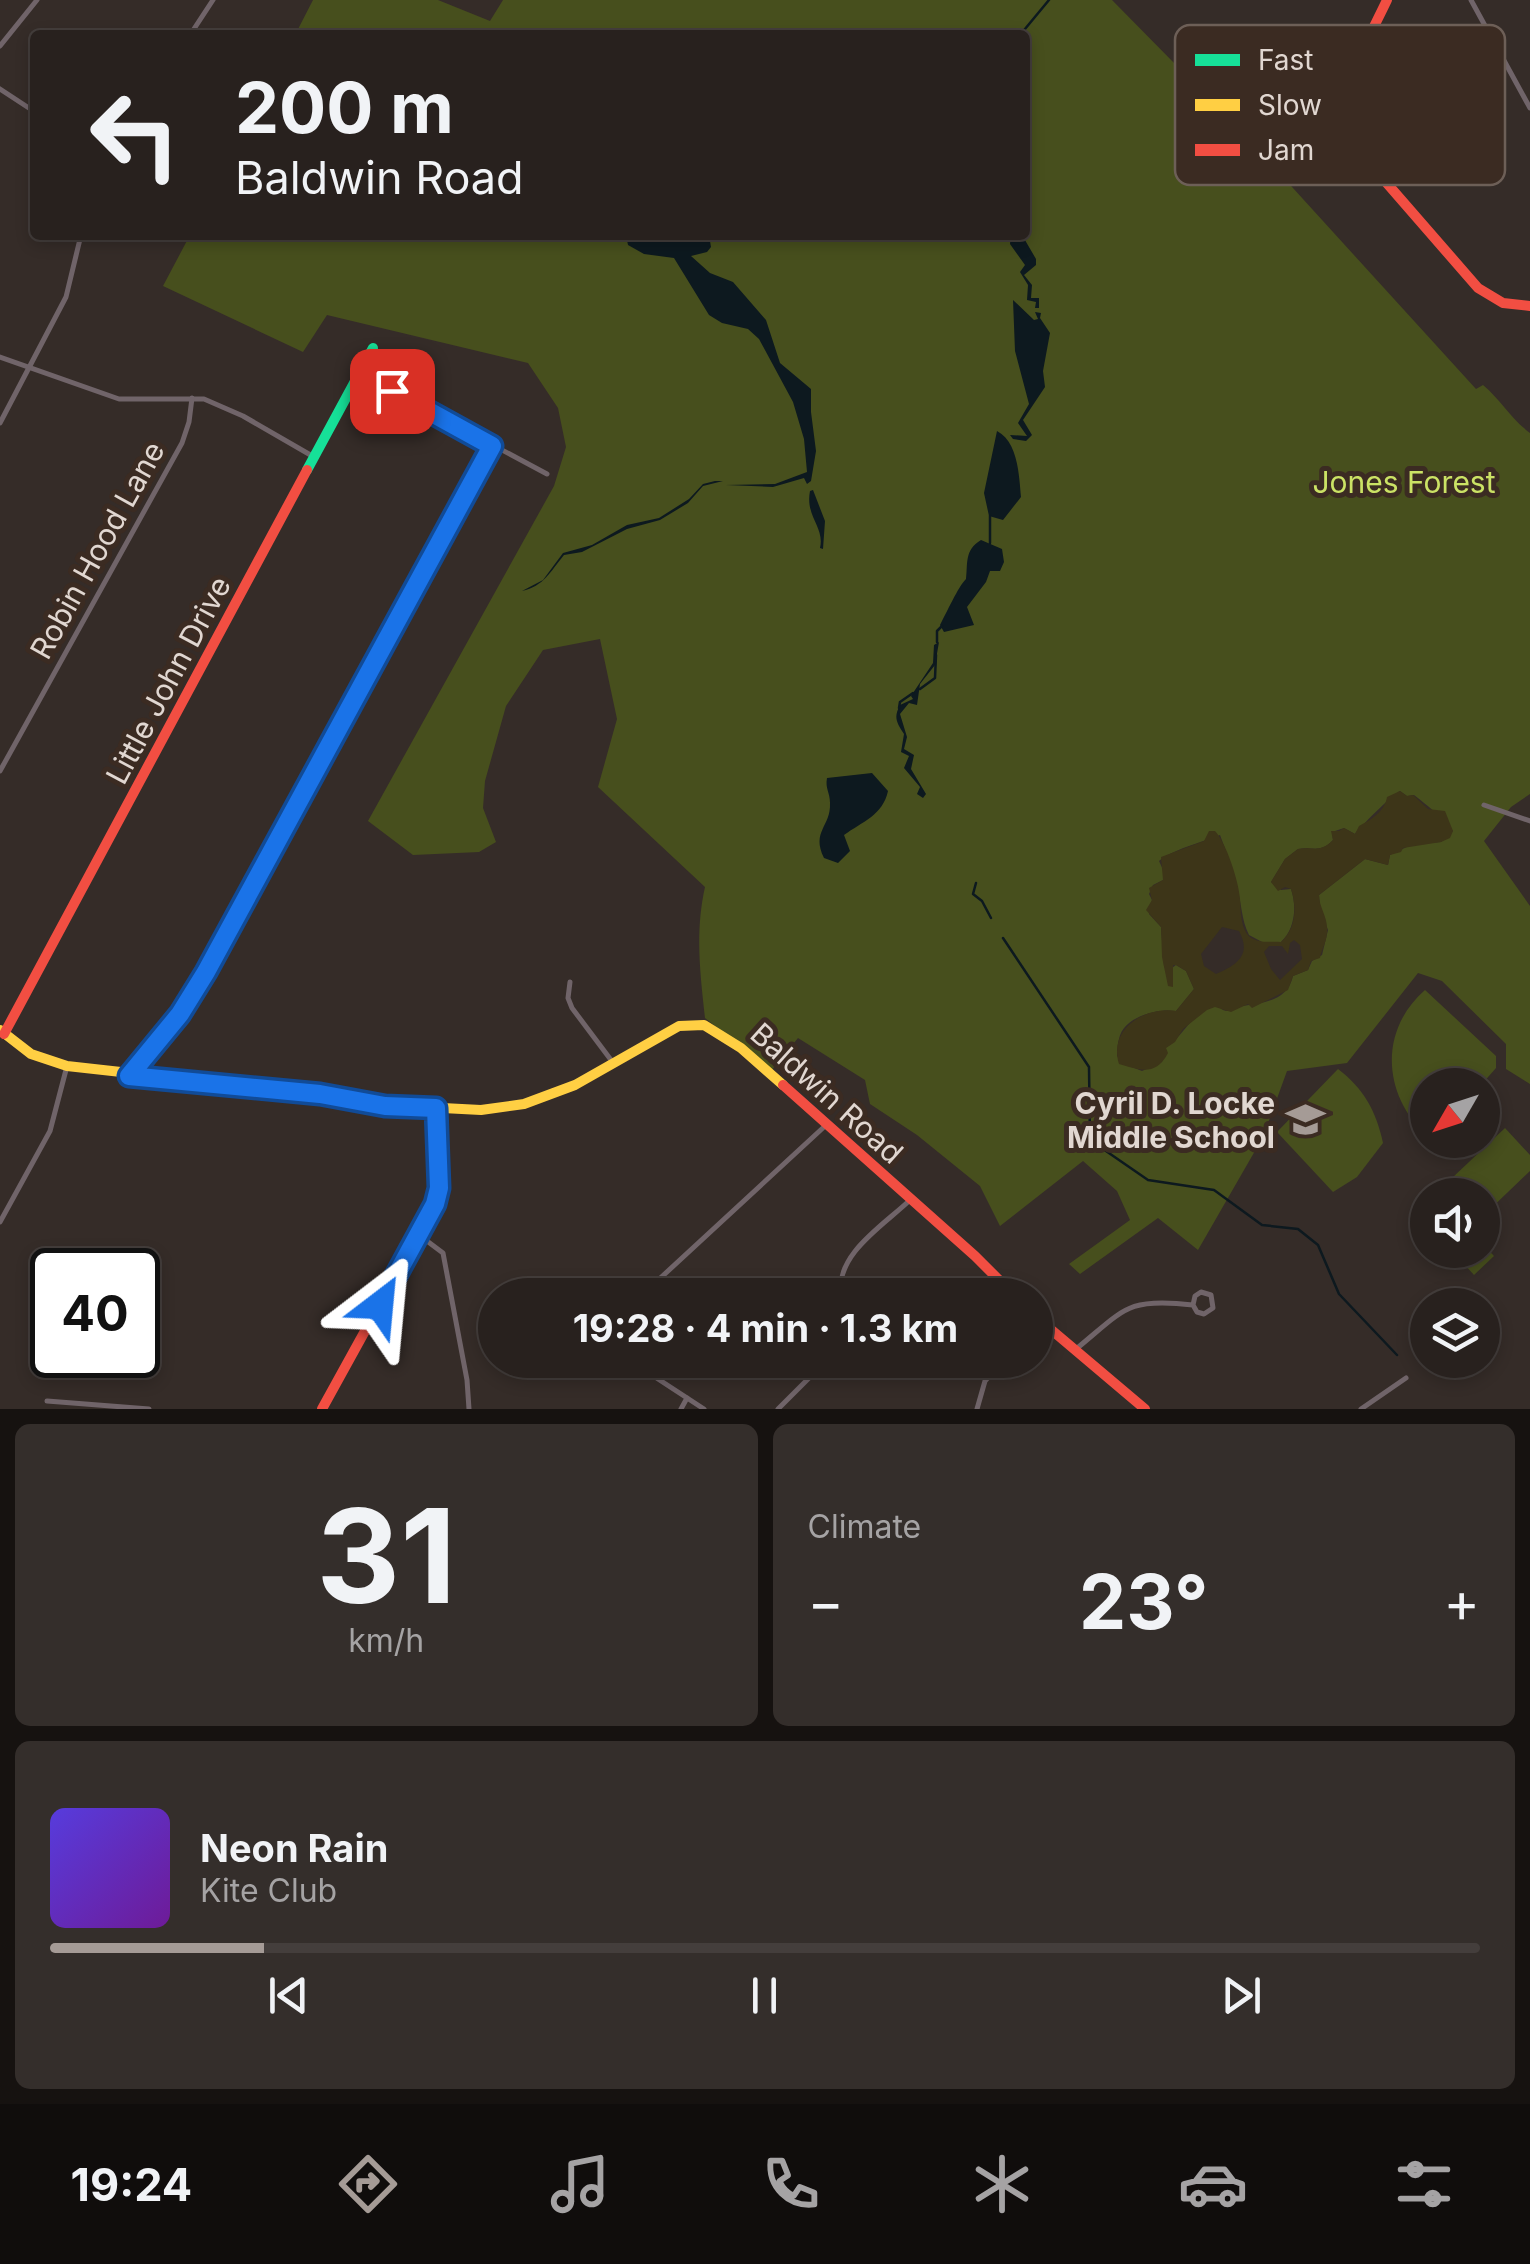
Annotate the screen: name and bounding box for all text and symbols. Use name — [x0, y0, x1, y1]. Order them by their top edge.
legend — [1175, 25, 1505, 185]
text: Fast — [1258, 43, 1314, 77]
text: 200 m — [235, 65, 454, 150]
icon: left — [70, 70, 200, 200]
text: Slow — [1258, 88, 1322, 122]
text: Jam — [1258, 133, 1314, 167]
text: Baldwin Road — [235, 150, 524, 205]
pin — [350, 349, 435, 434]
icon: arrive — [365, 364, 420, 419]
street label: Robin Hood Lane — [22, 435, 172, 665]
park label: Jones Forest — [1312, 464, 1496, 500]
street label: Little John Drive — [98, 570, 238, 790]
street label: Baldwin Road — [743, 1015, 911, 1171]
north arrow — [1410, 1068, 1500, 1158]
map controls — [1410, 1068, 1500, 1378]
place label: Cyril D. Locke Middle School — [1067, 1085, 1275, 1155]
school or university icon: Cyril D. Locke Middle School — [1284, 1099, 1326, 1141]
button: sound — [1410, 1178, 1500, 1268]
speed limit sign: 40 — [30, 1248, 160, 1378]
position arrow — [328, 1253, 432, 1357]
button: layers — [1410, 1288, 1500, 1378]
text: 19:28 · 4 min · 1.3 km — [573, 1305, 958, 1351]
text: 31 — [316, 1477, 456, 1634]
text: Climate — [808, 1507, 921, 1546]
text: 23° — [1079, 1556, 1209, 1647]
text: − — [808, 1569, 844, 1635]
text: + — [1444, 1569, 1480, 1635]
text: km/h — [348, 1621, 424, 1660]
text: Neon Rain — [200, 1825, 388, 1871]
text: Kite Club — [200, 1871, 337, 1910]
icon: previous — [261, 1968, 316, 2023]
icon: pause — [737, 1968, 792, 2023]
icon: next — [1214, 1968, 1269, 2023]
icon: directions — [333, 2149, 403, 2219]
icon: music — [545, 2149, 615, 2219]
icon: phone — [756, 2149, 826, 2219]
icon: climate — [967, 2149, 1037, 2219]
icon: car — [1178, 2149, 1248, 2219]
icon: filters — [1389, 2149, 1459, 2219]
text: 19:24 — [71, 2157, 192, 2212]

